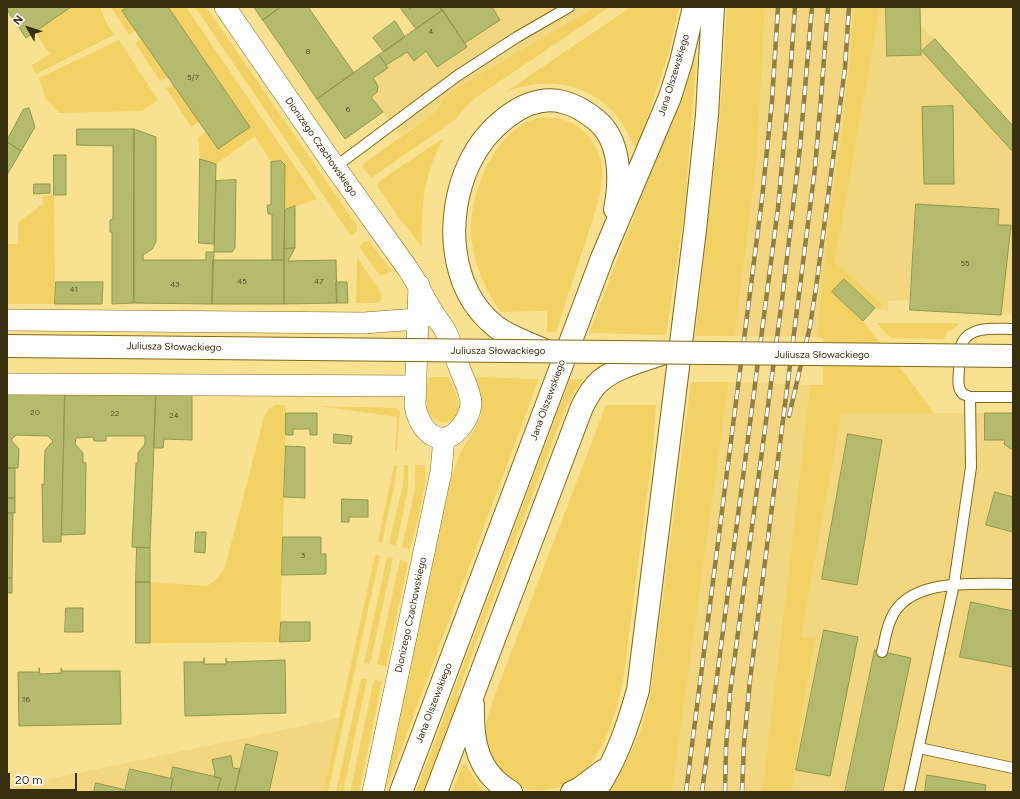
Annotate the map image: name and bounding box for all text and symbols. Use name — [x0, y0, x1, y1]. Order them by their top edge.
north arrow — [8, 8, 48, 48]
text: N — [11, 13, 26, 28]
house number: 4 — [429, 27, 433, 37]
street label: Jana Olszewskiego — [656, 33, 692, 117]
house number: 8 — [306, 47, 310, 57]
house number: 5/7 — [187, 73, 199, 83]
street label: Dionizego Czachowskiego — [282, 95, 360, 199]
house number: 6 — [346, 105, 350, 115]
house number: 55 — [960, 259, 970, 269]
house number: 45 — [237, 277, 247, 287]
house number: 47 — [314, 277, 324, 287]
house number: 43 — [170, 280, 180, 290]
house number: 41 — [70, 285, 78, 295]
street label: Juliusza Słowackiego — [126, 340, 222, 354]
street label: Juliusza Słowackiego — [450, 345, 546, 357]
street label: Juliusza Słowackiego — [774, 349, 870, 361]
street label: Jana Olszewskiego — [528, 358, 568, 442]
house number: 20 — [30, 408, 40, 418]
house number: 22 — [111, 409, 119, 419]
house number: 24 — [169, 411, 179, 421]
house number: 3 — [301, 551, 305, 561]
street label: Dionizego Czachowskiego — [393, 556, 429, 674]
street label: Jana Olszewskiego — [413, 661, 455, 745]
house number: 16 — [22, 695, 30, 705]
scale bar — [10, 765, 79, 791]
text: 20 m — [15, 773, 43, 787]

